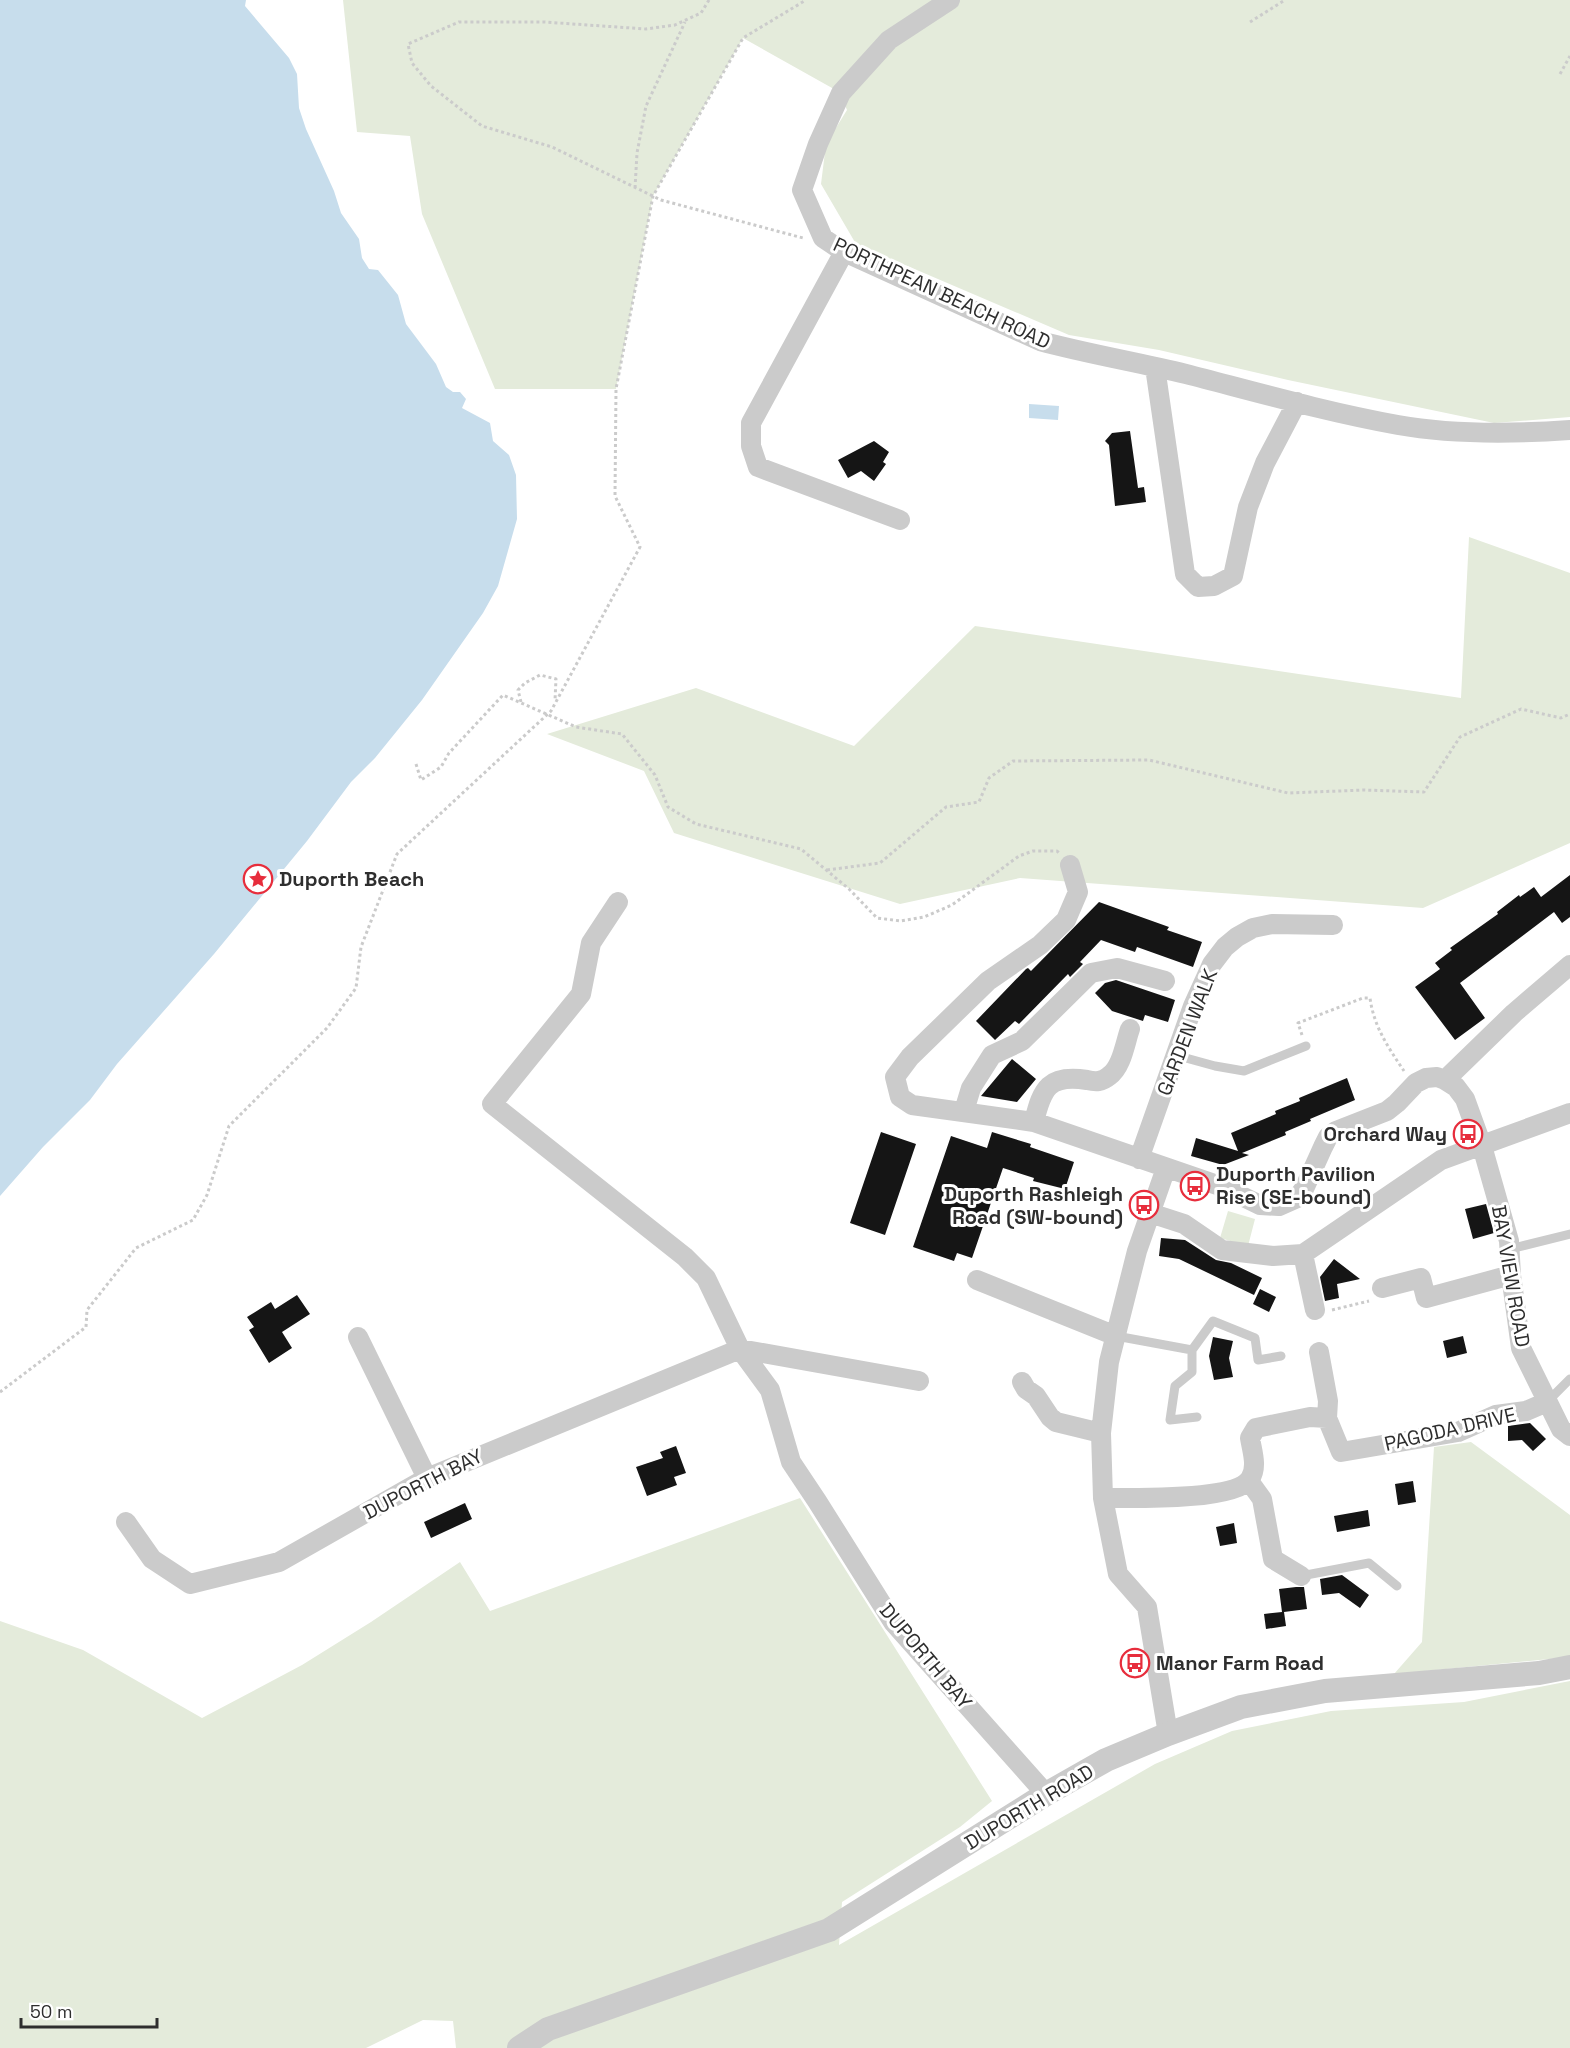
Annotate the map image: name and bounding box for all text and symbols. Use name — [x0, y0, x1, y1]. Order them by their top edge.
street label: PORTHPEAN BEACH ROAD — [829, 231, 1055, 355]
place icon: Duporth Beach — [242, 863, 274, 895]
place label: Duporth Beach — [279, 866, 424, 892]
street label: GARDEN WALK — [1151, 965, 1223, 1099]
bus stop icon: Orchard Way — [1452, 1118, 1484, 1150]
place label: Orchard Way — [1324, 1121, 1447, 1147]
place label: Duporth Pavilion Rise (SE-bound) — [1216, 1161, 1375, 1210]
bus stop icon: Duporth Pavilion Rise (SE-bound) — [1179, 1170, 1211, 1202]
place label: Duporth Rashleigh Road (SW-bound) — [944, 1181, 1123, 1230]
bus stop icon: Duporth Rashleigh Road (SW-bound) — [1128, 1189, 1160, 1221]
street label: BAY VIEW ROAD — [1486, 1203, 1536, 1349]
street label: PAGODA DRIVE — [1382, 1401, 1518, 1457]
street label: DUPORTH BAY — [359, 1443, 487, 1525]
street label: DUPORTH BAY — [874, 1598, 978, 1714]
bus stop icon: Manor Farm Road — [1119, 1647, 1151, 1679]
place label: Manor Farm Road — [1156, 1650, 1324, 1676]
street label: DUPORTH ROAD — [960, 1758, 1098, 1856]
scale bar — [21, 1991, 158, 2029]
text: 50 m — [30, 2000, 72, 2023]

